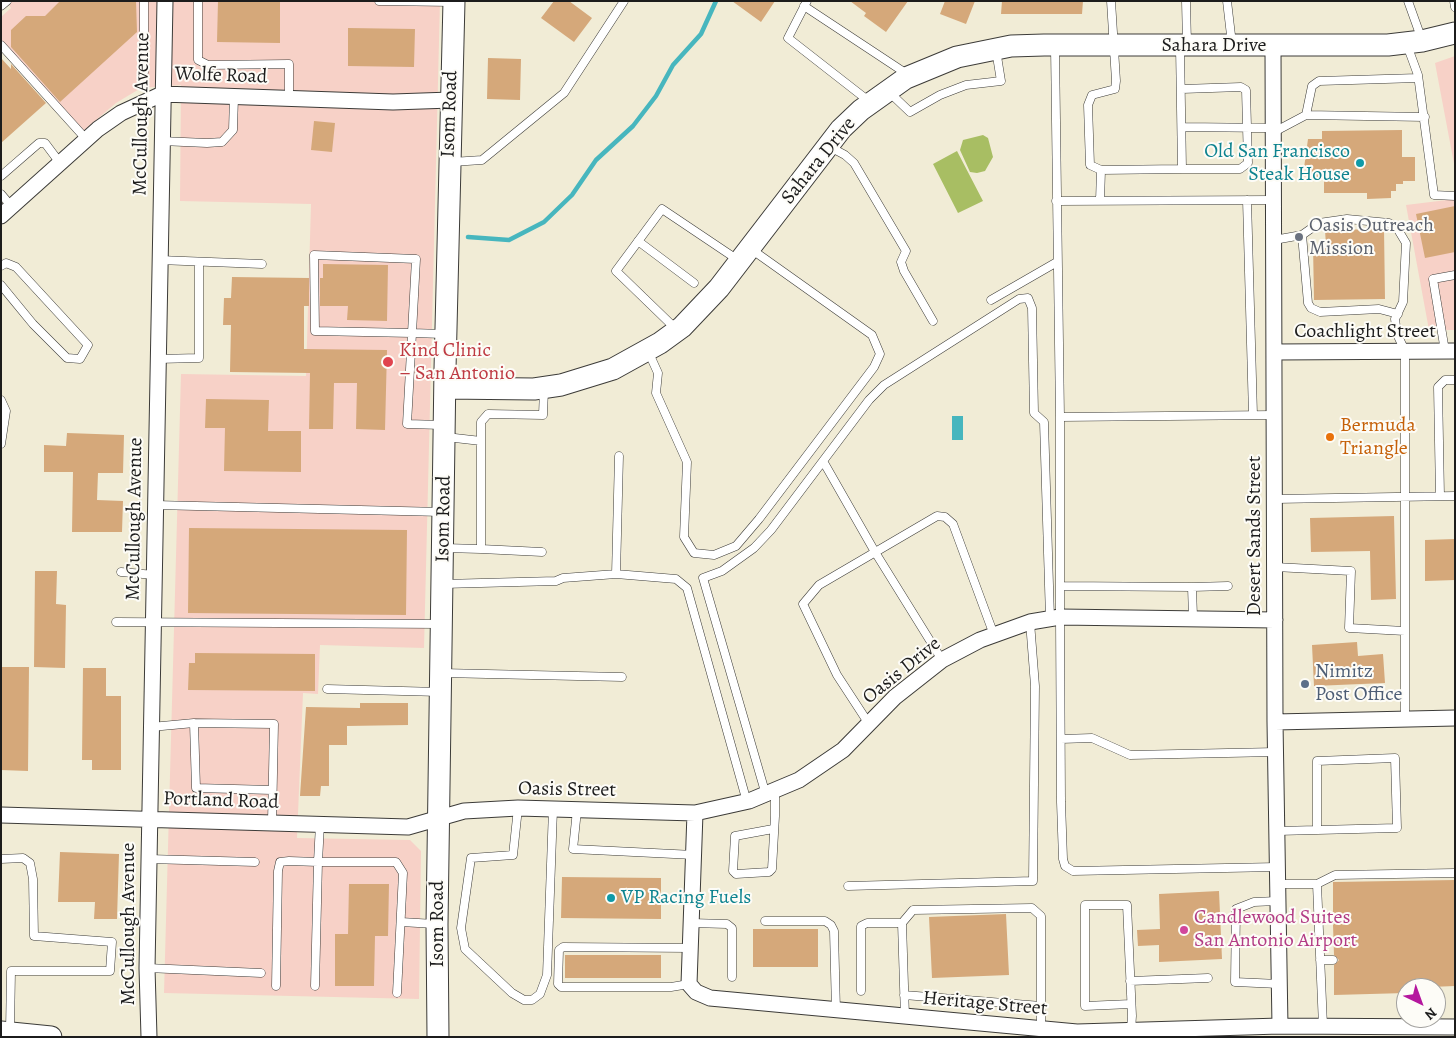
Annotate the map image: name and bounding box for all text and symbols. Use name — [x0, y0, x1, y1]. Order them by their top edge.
street label: McCullough Avenue — [129, 32, 155, 196]
street label: Sahara Drive — [1161, 34, 1267, 58]
street label: Wolfe Road — [174, 62, 268, 90]
street label: Isom Road — [436, 70, 464, 158]
street label: Sahara Drive — [777, 113, 861, 209]
place label: Old San Francisco Steak House — [1204, 140, 1350, 187]
marker: Old San Francisco Steak House — [1354, 157, 1366, 169]
place label: Oasis Outreach Mission — [1309, 214, 1434, 261]
marker: Oasis Outreach Mission — [1293, 231, 1305, 243]
street label: Coachlight Street — [1294, 320, 1436, 344]
place label: Kind Clinic – San Antonio — [399, 339, 515, 386]
marker: Kind Clinic – San Antonio — [381, 355, 395, 369]
place label: Bermuda Triangle — [1340, 414, 1416, 461]
marker: Bermuda Triangle — [1324, 431, 1336, 443]
street label: McCullough Avenue — [122, 437, 148, 601]
street label: Desert Sands Street — [1243, 456, 1267, 616]
street label: Isom Road — [431, 475, 457, 563]
street label: Oasis Drive — [858, 632, 946, 710]
place label: Nimitz Post Office — [1315, 660, 1402, 707]
marker: Nimitz Post Office — [1299, 678, 1311, 690]
street label: Oasis Street — [518, 777, 616, 803]
street label: Portland Road — [163, 787, 279, 815]
street label: McCullough Avenue — [117, 842, 141, 1006]
street label: Isom Road — [426, 880, 450, 968]
place label: VP Racing Fuels — [621, 886, 751, 910]
marker: VP Racing Fuels — [605, 892, 617, 904]
place label: Candlewood Suites San Antonio Airport — [1194, 906, 1357, 953]
marker: Candlewood Suites San Antonio Airport — [1178, 924, 1190, 936]
north arrow — [1396, 978, 1446, 1028]
street label: Heritage Street — [922, 987, 1048, 1021]
text: N — [1421, 1003, 1441, 1024]

